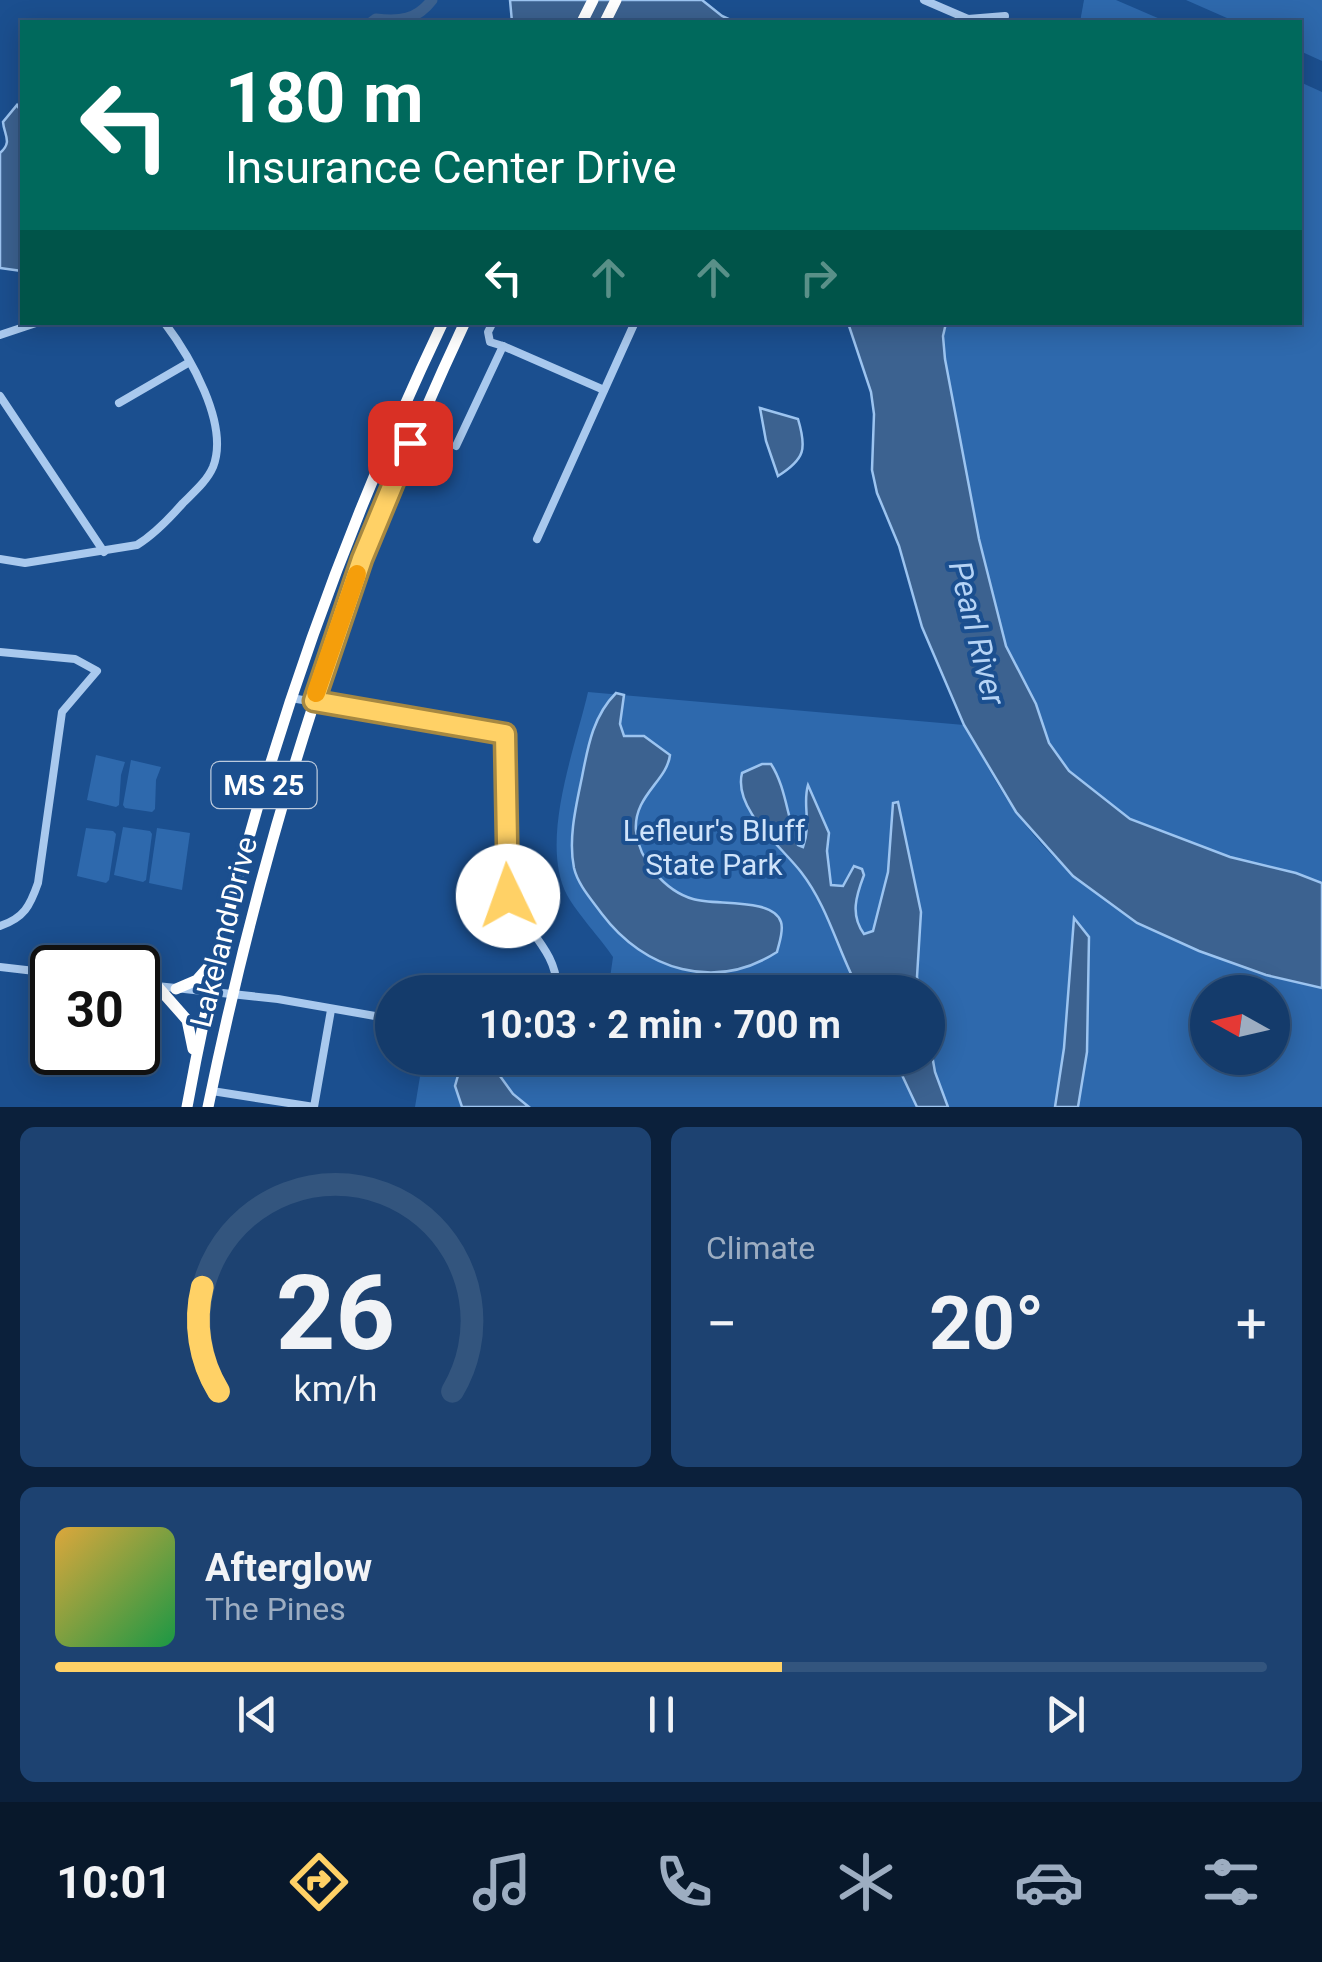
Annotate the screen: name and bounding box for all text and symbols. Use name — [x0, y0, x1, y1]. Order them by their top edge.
text: 180 m — [225, 57, 424, 139]
icon: left — [60, 60, 190, 190]
text: Insurance Center Drive — [225, 141, 677, 194]
icon: left — [476, 250, 531, 305]
icon: ahead — [581, 250, 636, 305]
icon: ahead — [686, 250, 741, 305]
icon: right — [791, 250, 846, 305]
pin — [368, 401, 453, 486]
icon: arrive — [383, 416, 438, 471]
water label: Pearl River — [941, 557, 1014, 710]
road number: MS 25 — [212, 762, 316, 808]
park label: Lefleur's Bluff State Park — [623, 813, 806, 882]
street label: Lakeland Drive — [183, 833, 264, 1031]
position arrow — [456, 844, 560, 948]
speed limit sign: 30 — [30, 945, 160, 1075]
north arrow — [1190, 975, 1290, 1075]
map controls — [1190, 975, 1290, 1075]
text: 10:03 · 2 min · 700 m — [479, 1003, 841, 1047]
text: Climate — [706, 1229, 815, 1267]
text: 26 — [276, 1253, 395, 1374]
text: 20° — [929, 1279, 1044, 1367]
text: − — [706, 1292, 737, 1356]
text: + — [1236, 1292, 1267, 1356]
text: km/h — [294, 1368, 377, 1410]
text: Afterglow — [205, 1546, 372, 1590]
text: The Pines — [205, 1590, 346, 1628]
icon: previous — [230, 1687, 285, 1742]
icon: pause — [634, 1687, 689, 1742]
icon: next — [1038, 1687, 1093, 1742]
icon: directions — [284, 1847, 354, 1917]
icon: music — [467, 1847, 537, 1917]
icon: phone — [649, 1847, 719, 1917]
icon: climate — [831, 1847, 901, 1917]
icon: car — [1014, 1847, 1084, 1917]
icon: filters — [1196, 1847, 1266, 1917]
text: 10:01 — [56, 1856, 172, 1909]

